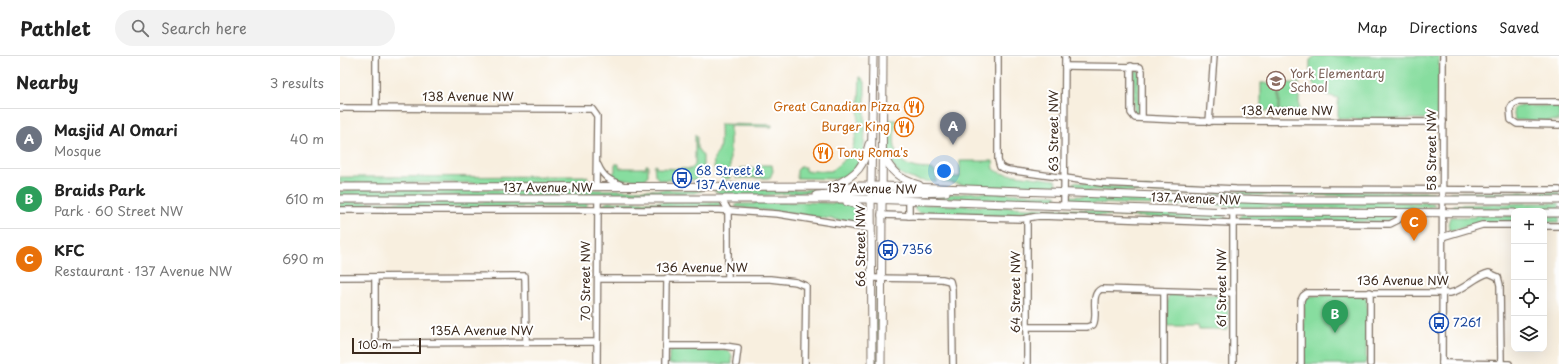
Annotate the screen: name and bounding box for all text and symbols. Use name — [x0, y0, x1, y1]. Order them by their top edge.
search box — [115, 10, 395, 46]
text: Pathlet — [20, 14, 91, 42]
text: Search here — [161, 16, 247, 39]
icon: search — [129, 17, 151, 39]
text: Map — [1357, 17, 1387, 38]
text: Directions — [1409, 17, 1477, 38]
text: Saved — [1499, 17, 1539, 38]
place label: York Elementary School — [1290, 64, 1385, 96]
text: Nearby — [16, 69, 78, 95]
school or university icon: York Elementary School — [1265, 70, 1287, 92]
text: 3 results — [270, 73, 324, 92]
street label: 138 Avenue NW — [422, 87, 514, 105]
street label: 63 Street NW — [1044, 90, 1062, 172]
restaurant icon: Great Canadian Pizza — [903, 96, 925, 118]
place label: Great Canadian Pizza — [773, 97, 901, 115]
street label: 138 Avenue NW — [1241, 101, 1333, 119]
street label: 58 Street NW — [1422, 109, 1440, 191]
pin: A — [940, 112, 966, 145]
restaurant icon: Burger King — [893, 116, 915, 138]
place label: Burger King — [821, 117, 890, 135]
text: Masjid Al Omari — [54, 118, 178, 141]
text: A — [24, 129, 34, 148]
text: 40 m — [290, 129, 324, 148]
text: Mosque — [54, 141, 101, 160]
restaurant icon: Tony Roma's — [812, 142, 834, 164]
place label: Tony Roma's — [837, 143, 909, 161]
place label: 68 Street & 137 Avenue — [696, 161, 764, 193]
your location — [934, 161, 954, 181]
bus stop icon: 68 Street & 137 Avenue — [671, 167, 693, 189]
text: Braids Park — [54, 178, 145, 201]
street label: 137 Avenue NW — [503, 178, 594, 196]
street label: 137 Avenue NW — [827, 178, 918, 198]
street label: 137 Avenue NW — [1151, 187, 1242, 209]
text: B — [25, 189, 33, 208]
text: 610 m — [285, 189, 324, 208]
text: Park · 60 Street NW — [54, 201, 183, 220]
street label: 66 Street NW — [851, 205, 869, 287]
pin: C — [1401, 208, 1427, 241]
map controls — [1511, 208, 1547, 352]
button: + — [1511, 208, 1547, 244]
text: KFC — [54, 238, 85, 261]
bus stop icon: 7356 — [877, 239, 899, 261]
street label: 70 Street NW — [576, 240, 594, 321]
place label: 7356 — [902, 240, 932, 258]
button: − — [1511, 244, 1547, 280]
text: C — [24, 249, 34, 268]
text: 690 m — [282, 249, 324, 268]
street label: 61 Street NW — [1212, 249, 1230, 327]
street label: 64 Street NW — [1006, 251, 1024, 333]
street label: 136 Avenue NW — [656, 258, 748, 276]
text: Restaurant · 137 Avenue NW — [54, 261, 232, 280]
street label: 136 Avenue NW — [1357, 271, 1449, 289]
button: locate — [1511, 280, 1547, 316]
pin: B — [1322, 300, 1348, 333]
bus stop icon: 7261 — [1428, 312, 1450, 334]
place label: 7261 — [1453, 313, 1481, 331]
button: layers — [1511, 316, 1547, 352]
street label: 135A Avenue NW — [431, 321, 534, 339]
scale bar — [352, 336, 421, 355]
text: 100 m — [358, 336, 392, 353]

